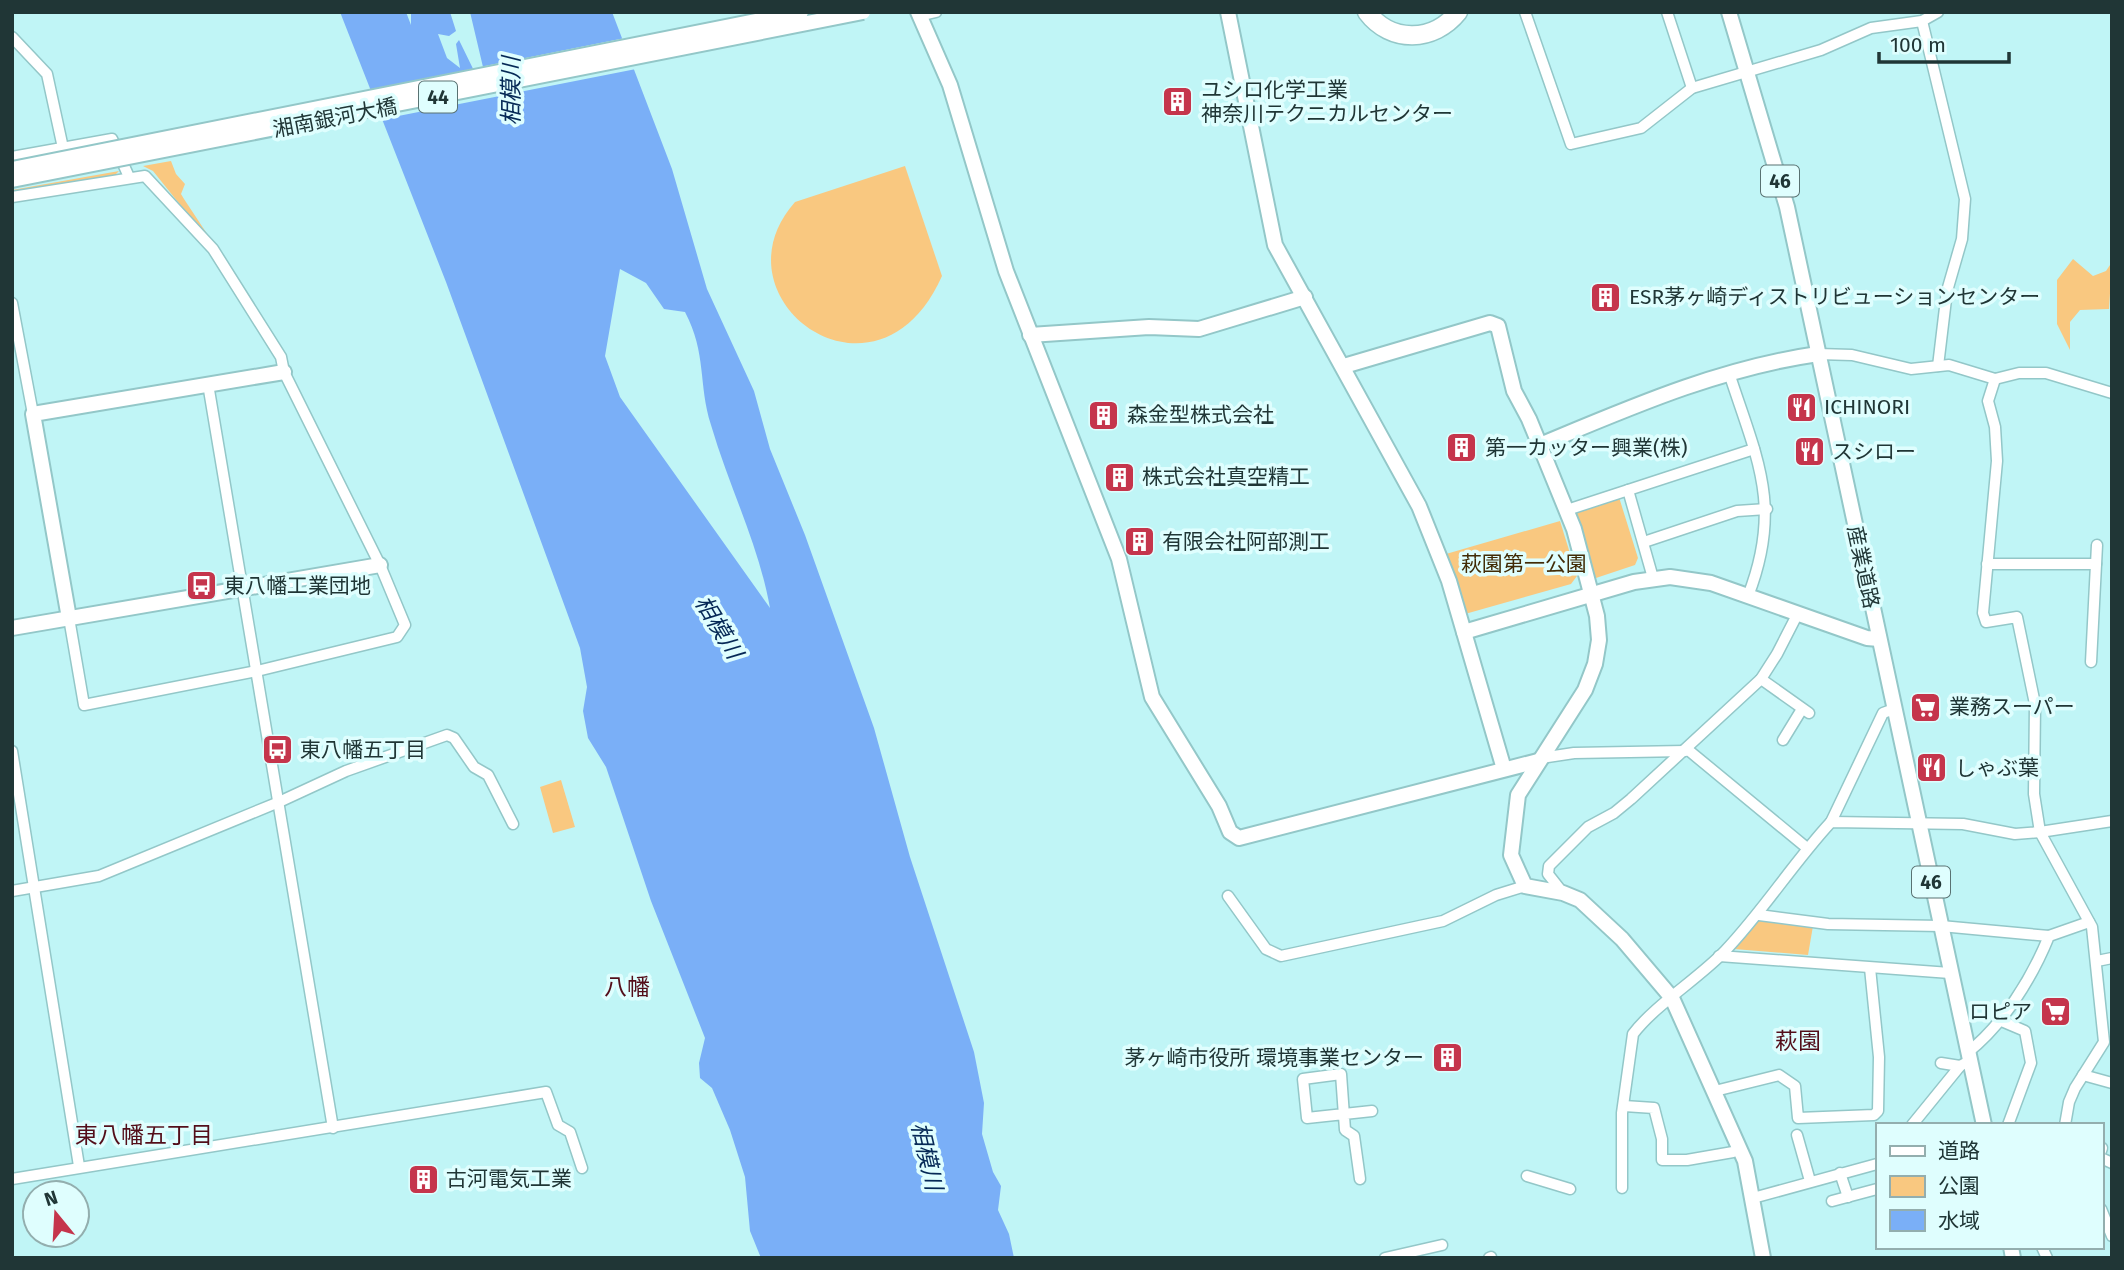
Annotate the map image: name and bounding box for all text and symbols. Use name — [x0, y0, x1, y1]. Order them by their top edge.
scale bar — [1879, 21, 2008, 65]
text: 100 m — [1890, 32, 1946, 58]
water label: 相模川 — [497, 54, 525, 126]
place label: ユシロ化学工業 神奈川テクニカルセンター — [1201, 77, 1453, 127]
road number: 44 — [419, 82, 457, 113]
building icon: ユシロ化学工業 神奈川テクニカルセンター — [1161, 85, 1195, 119]
street label: 湘南銀河大橋 — [271, 93, 399, 143]
road number: 46 — [1761, 166, 1799, 196]
building icon: ESR茅ヶ崎ディストリビューションセンター — [1589, 280, 1623, 314]
place label: ESR茅ヶ崎ディストリビューションセンター — [1629, 284, 2040, 310]
restaurant icon: ICHINORI — [1784, 390, 1818, 424]
place label: ICHINORI — [1824, 394, 1910, 420]
building icon: 森金型株式会社 — [1087, 398, 1121, 432]
place label: 森金型株式会社 — [1127, 402, 1274, 428]
building icon: 第一カッター興業(株) — [1445, 431, 1479, 465]
place label: 第一カッター興業(株) — [1485, 435, 1688, 461]
restaurant icon: スシロー — [1792, 435, 1826, 469]
place label: スシロー — [1832, 439, 1916, 465]
building icon: 株式会社真空精工 — [1102, 460, 1136, 494]
place label: 株式会社真空精工 — [1142, 464, 1310, 490]
street label: 産業道路 — [1842, 523, 1884, 611]
building icon: 有限会社阿部測工 — [1122, 525, 1156, 559]
place label: 有限会社阿部測工 — [1162, 529, 1330, 555]
park label: 萩園第一公園 — [1461, 551, 1587, 577]
bus stop icon: 東八幡工業団地 — [184, 569, 218, 603]
place label: 東八幡工業団地 — [224, 573, 371, 599]
water label: 相模川 — [689, 590, 750, 666]
supermarket icon: 業務スーパー — [1909, 690, 1943, 724]
place label: 業務スーパー — [1949, 694, 2075, 720]
bus stop icon: 東八幡五丁目 — [260, 733, 294, 767]
place label: 東八幡五丁目 — [300, 737, 426, 763]
restaurant icon: しゃぶ葉 — [1915, 751, 1949, 785]
place label: しゃぶ葉 — [1955, 755, 2039, 781]
road number: 46 — [1912, 866, 1950, 898]
district label: 八幡 — [604, 973, 650, 1001]
supermarket icon: ロピア — [2038, 995, 2072, 1029]
place label: ロピア — [1969, 999, 2032, 1025]
district label: 萩園 — [1775, 1027, 1821, 1055]
building icon: 茅ヶ崎市役所 環境事業センター — [1430, 1041, 1464, 1075]
place label: 茅ヶ崎市役所 環境事業センター — [1124, 1045, 1424, 1071]
water label: 相模川 — [906, 1119, 949, 1196]
district label: 東八幡五丁目 — [75, 1121, 213, 1149]
legend — [1876, 1123, 2103, 1249]
text: 道路 — [1938, 1138, 1980, 1164]
building icon: 古河電気工業 — [406, 1162, 440, 1196]
place label: 古河電気工業 — [446, 1166, 572, 1192]
text: 公園 — [1938, 1173, 1980, 1199]
north arrow — [21, 1179, 91, 1249]
text: N — [41, 1185, 60, 1211]
text: 水域 — [1938, 1208, 1980, 1234]

